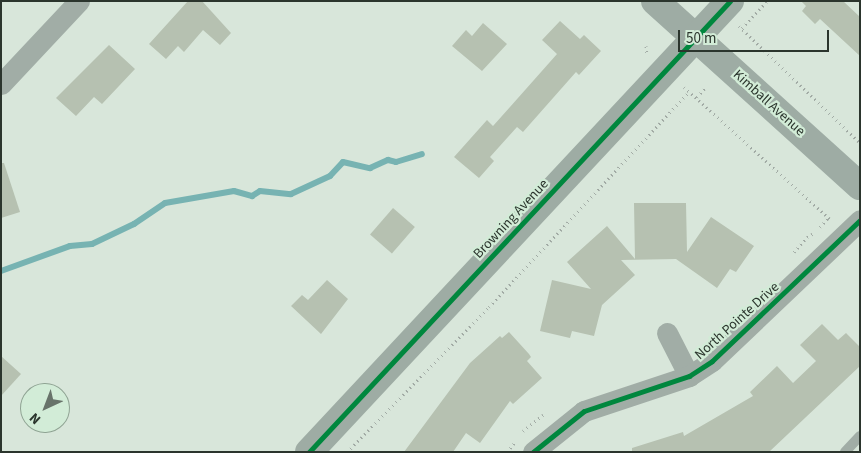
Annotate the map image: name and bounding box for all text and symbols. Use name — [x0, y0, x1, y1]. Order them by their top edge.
scale bar — [681, 20, 832, 52]
text: 50 m — [686, 28, 716, 49]
street label: Kimball Avenue — [730, 66, 808, 140]
street label: Browning Avenue — [470, 176, 552, 262]
street label: North Pointe Drive — [691, 279, 783, 363]
north arrow — [20, 383, 70, 433]
text: N — [25, 408, 46, 429]

